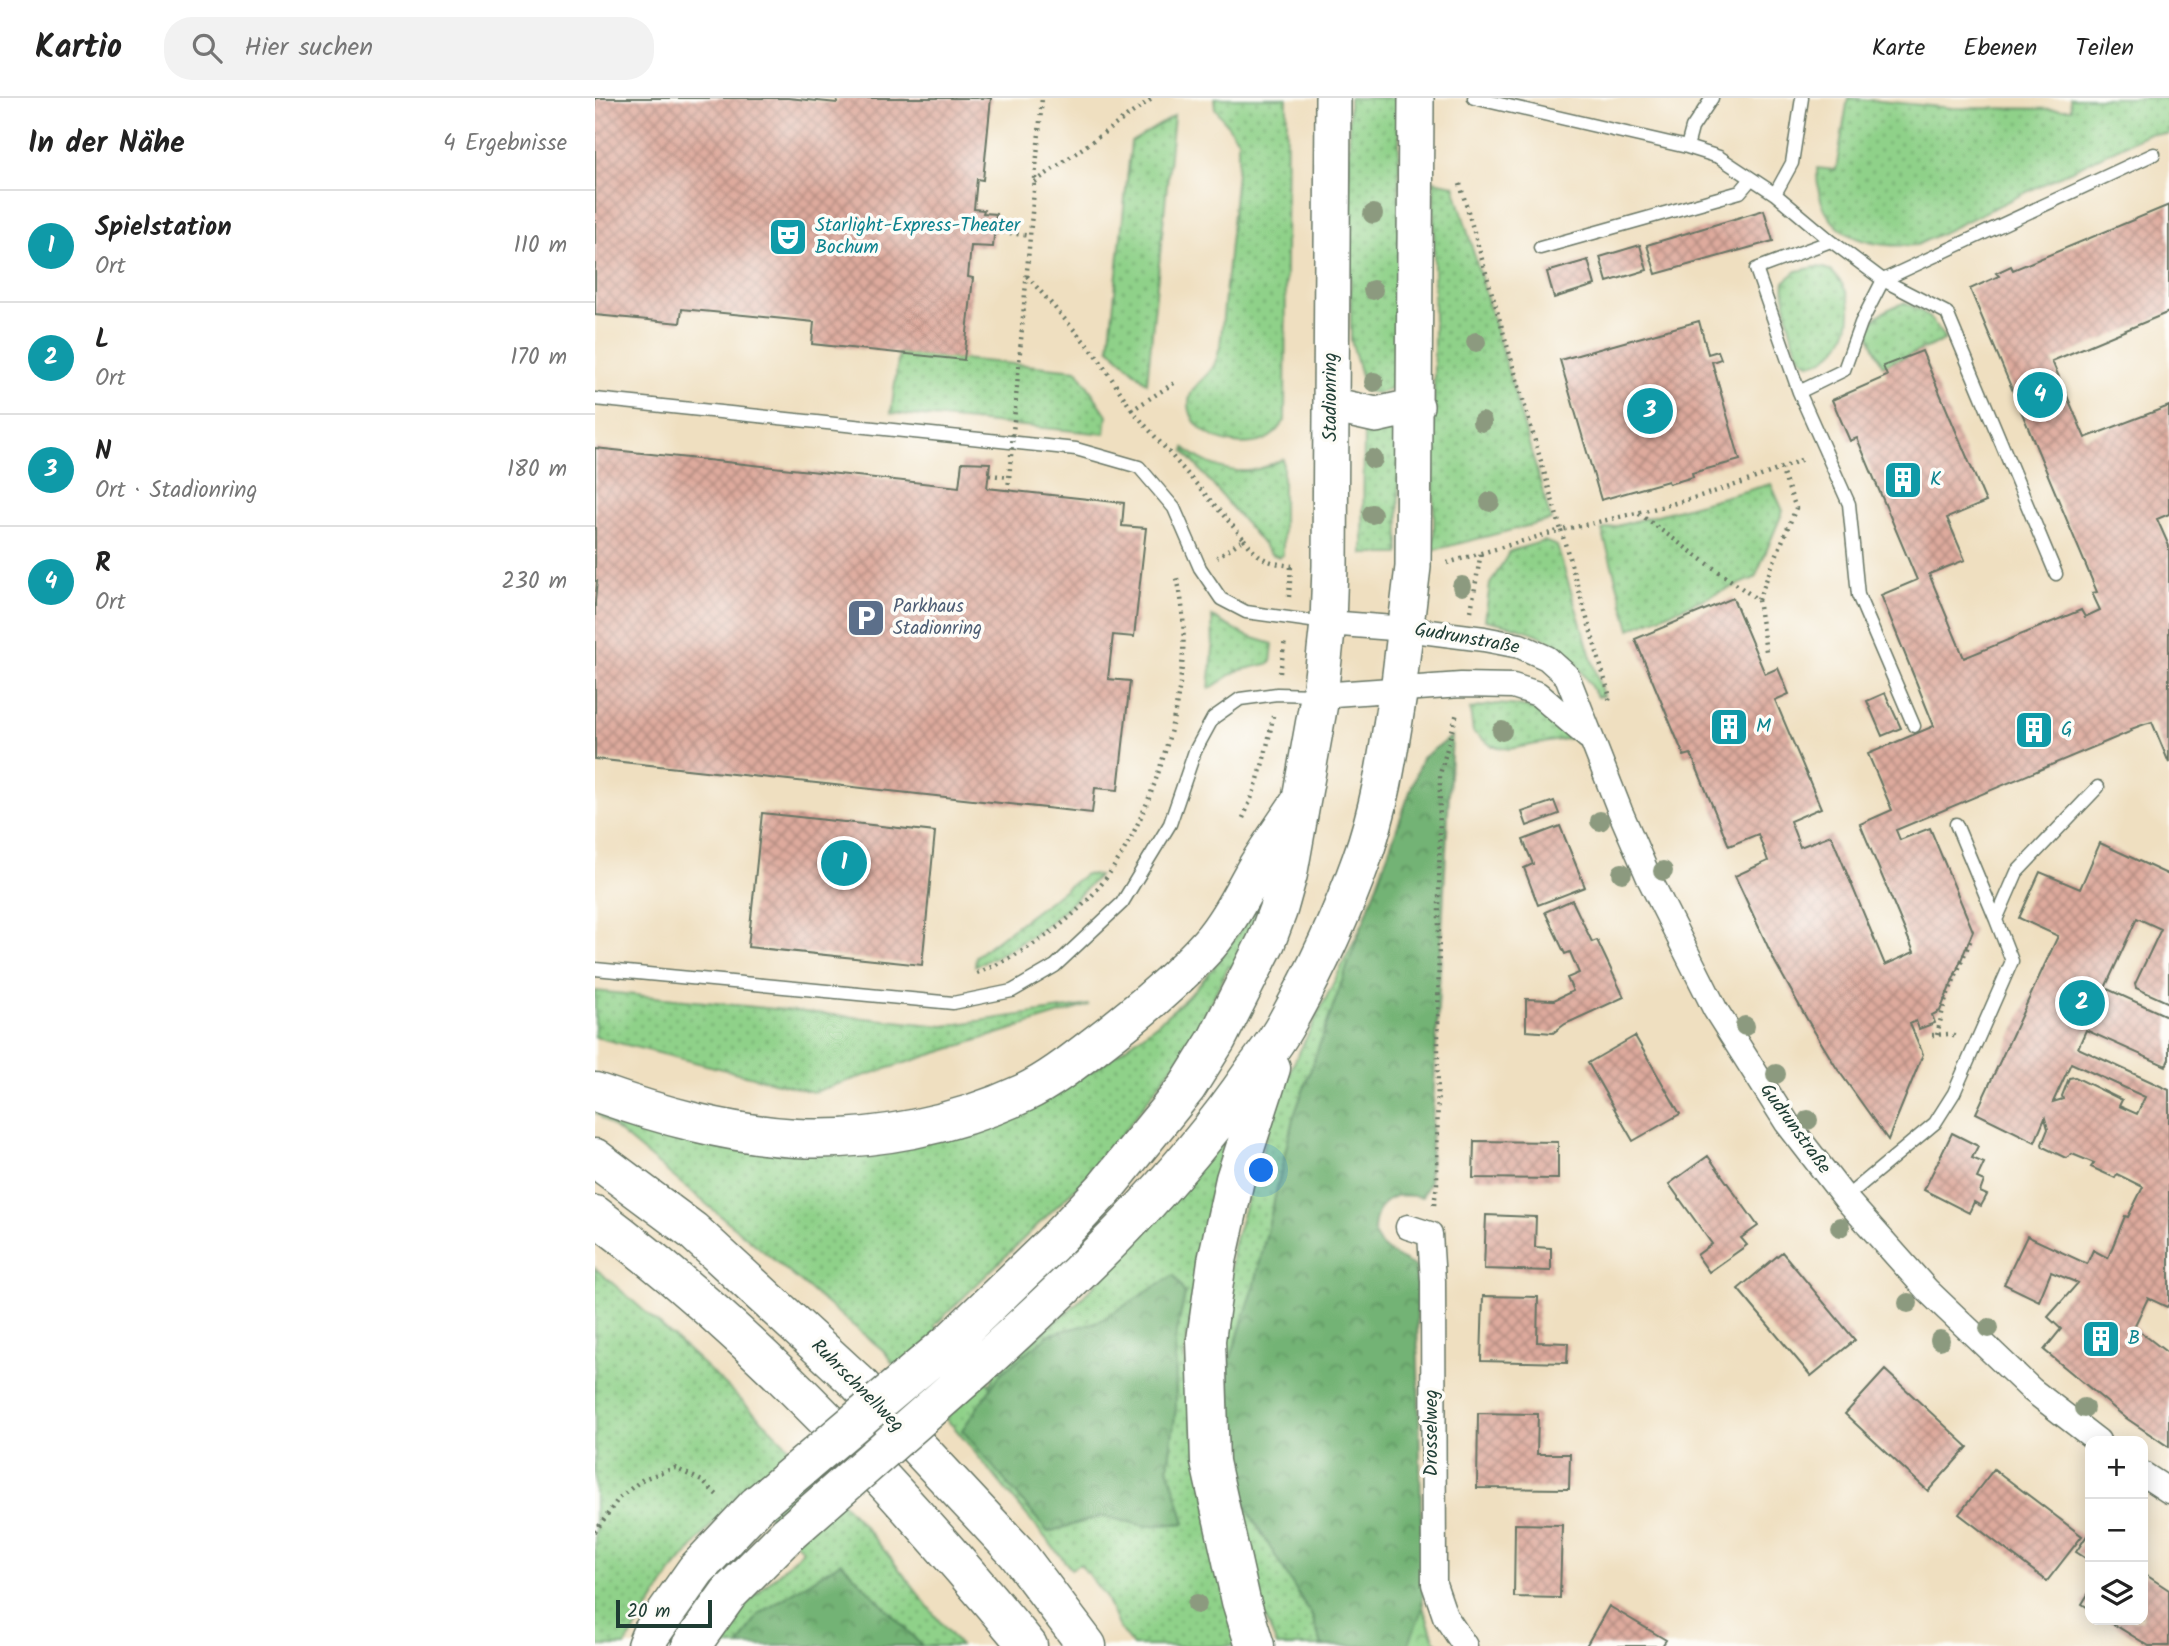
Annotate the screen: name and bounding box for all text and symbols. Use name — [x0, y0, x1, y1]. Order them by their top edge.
search box — [164, 17, 654, 80]
text: Kartio — [35, 22, 122, 75]
text: Hier suchen — [244, 27, 373, 69]
icon: search — [188, 29, 226, 67]
text: Karte — [1872, 29, 1925, 68]
text: Ebenen — [1963, 29, 2037, 68]
text: Teilen — [2075, 29, 2134, 68]
text: In der Nähe — [28, 120, 185, 168]
text: 4 Ergebnisse — [443, 126, 567, 162]
text: Spielstation — [95, 207, 232, 249]
place label: Starlight-Express-Theater Bochum — [815, 211, 1022, 263]
theatre icon: Starlight-Express-Theater Bochum — [767, 216, 809, 258]
text: 1 — [48, 228, 54, 264]
text: 110 m — [514, 228, 567, 264]
text: Ort — [95, 249, 126, 285]
text: L — [95, 319, 109, 361]
text: 2 — [44, 340, 58, 376]
text: 170 m — [510, 340, 567, 376]
street label: Stadionring — [1316, 352, 1346, 442]
text: Ort — [95, 361, 126, 397]
pin: 4 — [2017, 369, 2063, 421]
pin: 3 — [1627, 385, 1673, 437]
text: N — [95, 431, 111, 473]
text: 3 — [45, 452, 57, 488]
text: 180 m — [507, 452, 567, 488]
building icon: K — [1882, 459, 1924, 501]
place label: K — [1930, 465, 1942, 495]
text: Ort · Stadionring — [95, 473, 257, 509]
text: R — [95, 543, 111, 585]
text: 4 — [45, 564, 57, 600]
text: 230 m — [501, 564, 567, 600]
text: Ort — [95, 585, 126, 621]
place label: Parkhaus Stadionring — [893, 592, 982, 644]
parking icon: Parkhaus Stadionring — [845, 597, 887, 639]
street label: Gudrunstraße — [1412, 615, 1522, 663]
building icon: M — [1708, 706, 1750, 748]
building icon: G — [2013, 709, 2055, 751]
place label: M — [1756, 712, 1771, 742]
place label: G — [2061, 715, 2073, 745]
pin: 1 — [821, 837, 867, 889]
pin: 2 — [2059, 977, 2105, 1029]
street label: Gudrunstraße — [1752, 1077, 1839, 1181]
your location — [1244, 1153, 1278, 1187]
building icon: B — [2080, 1318, 2122, 1360]
place label: B — [2128, 1324, 2140, 1354]
street label: Ruhrschnellweg — [803, 1332, 911, 1440]
street label: Drosselweg — [1417, 1390, 1447, 1476]
map controls — [2085, 1436, 2148, 1625]
button: + — [2085, 1436, 2148, 1499]
button: − — [2085, 1499, 2148, 1562]
button: layers — [2085, 1562, 2148, 1625]
scale bar — [616, 1597, 712, 1629]
text: 20 m — [627, 1597, 670, 1627]

